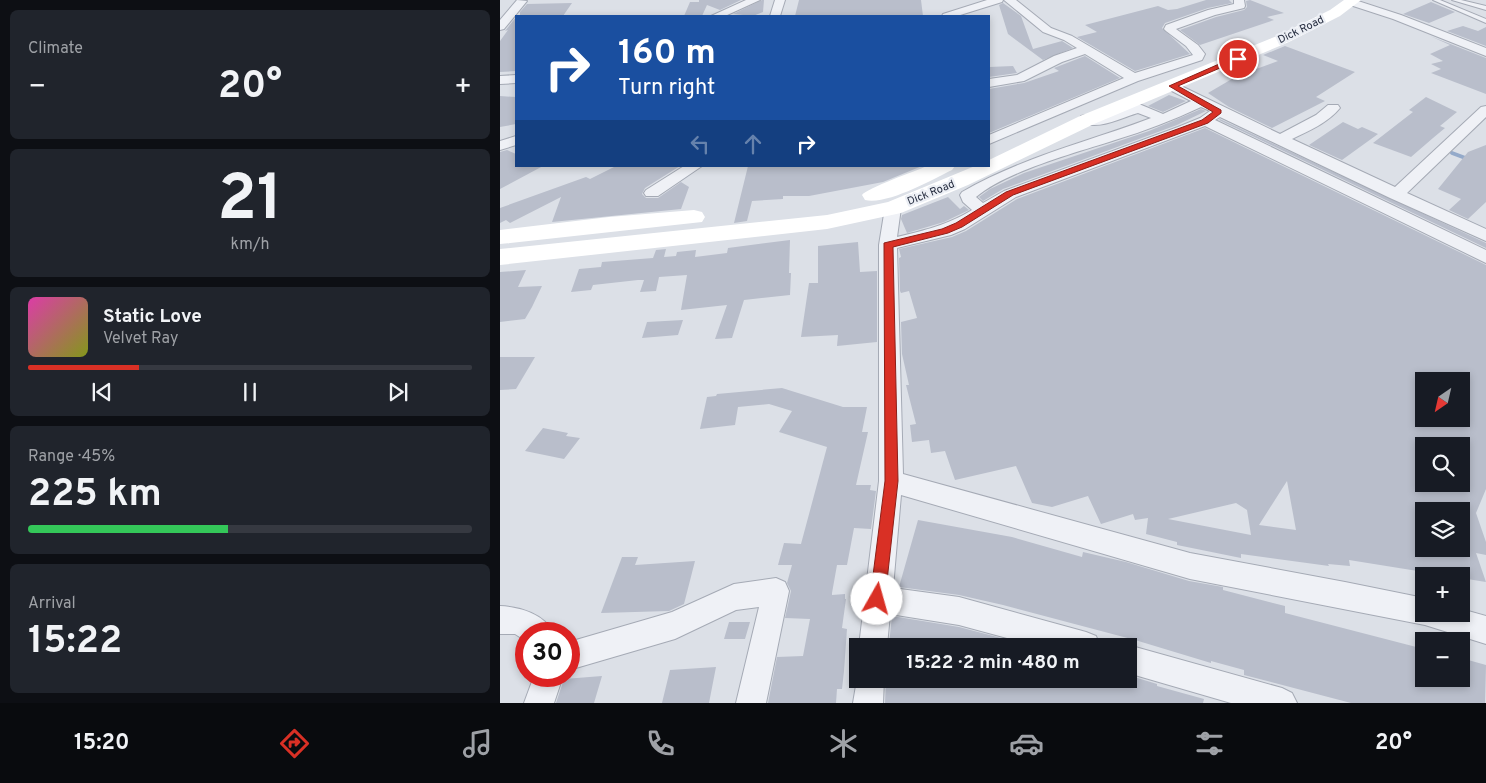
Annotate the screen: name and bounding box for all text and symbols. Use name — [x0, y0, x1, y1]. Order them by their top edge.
street label: Dick Road — [1276, 13, 1326, 47]
text: 160 m — [618, 32, 716, 76]
icon: right — [535, 35, 600, 100]
pin — [1217, 38, 1259, 80]
text: Climate — [28, 39, 83, 59]
icon: arrive — [1224, 45, 1252, 73]
text: 20° — [218, 63, 282, 112]
text: − — [28, 70, 46, 106]
text: + — [454, 70, 472, 106]
text: Turn right — [618, 75, 715, 102]
icon: left — [686, 130, 714, 158]
icon: ahead — [739, 130, 767, 158]
icon: right — [792, 130, 820, 158]
text: 21 — [217, 161, 283, 243]
street label: Dick Road — [905, 177, 957, 209]
text: km/h — [231, 235, 269, 255]
text: Static Love — [103, 305, 202, 329]
text: Velvet Ray — [103, 329, 178, 349]
north arrow — [1415, 372, 1470, 428]
map controls — [1415, 372, 1470, 687]
icon: previous — [88, 378, 116, 406]
icon: pause — [236, 378, 264, 406]
icon: next — [384, 378, 412, 406]
button: search — [1415, 437, 1470, 492]
text: Range · 45% — [28, 447, 115, 467]
text: 225 km — [28, 471, 162, 520]
button: layers — [1415, 502, 1470, 557]
button: + — [1415, 567, 1470, 622]
position arrow — [850, 572, 902, 624]
text: Arrival — [28, 594, 76, 614]
text: 15:22 — [28, 618, 122, 667]
speed limit sign: 30 — [515, 622, 580, 687]
button: − — [1415, 632, 1470, 687]
text: 15:22 · 2 min · 480 m — [906, 651, 1080, 675]
icon: directions — [277, 726, 312, 761]
icon: music — [460, 726, 495, 761]
icon: phone — [643, 726, 678, 761]
icon: climate — [826, 726, 861, 761]
icon: car — [1009, 726, 1044, 761]
icon: filters — [1192, 726, 1227, 761]
text: 15:20 — [74, 730, 129, 757]
text: 20° — [1375, 730, 1412, 757]

